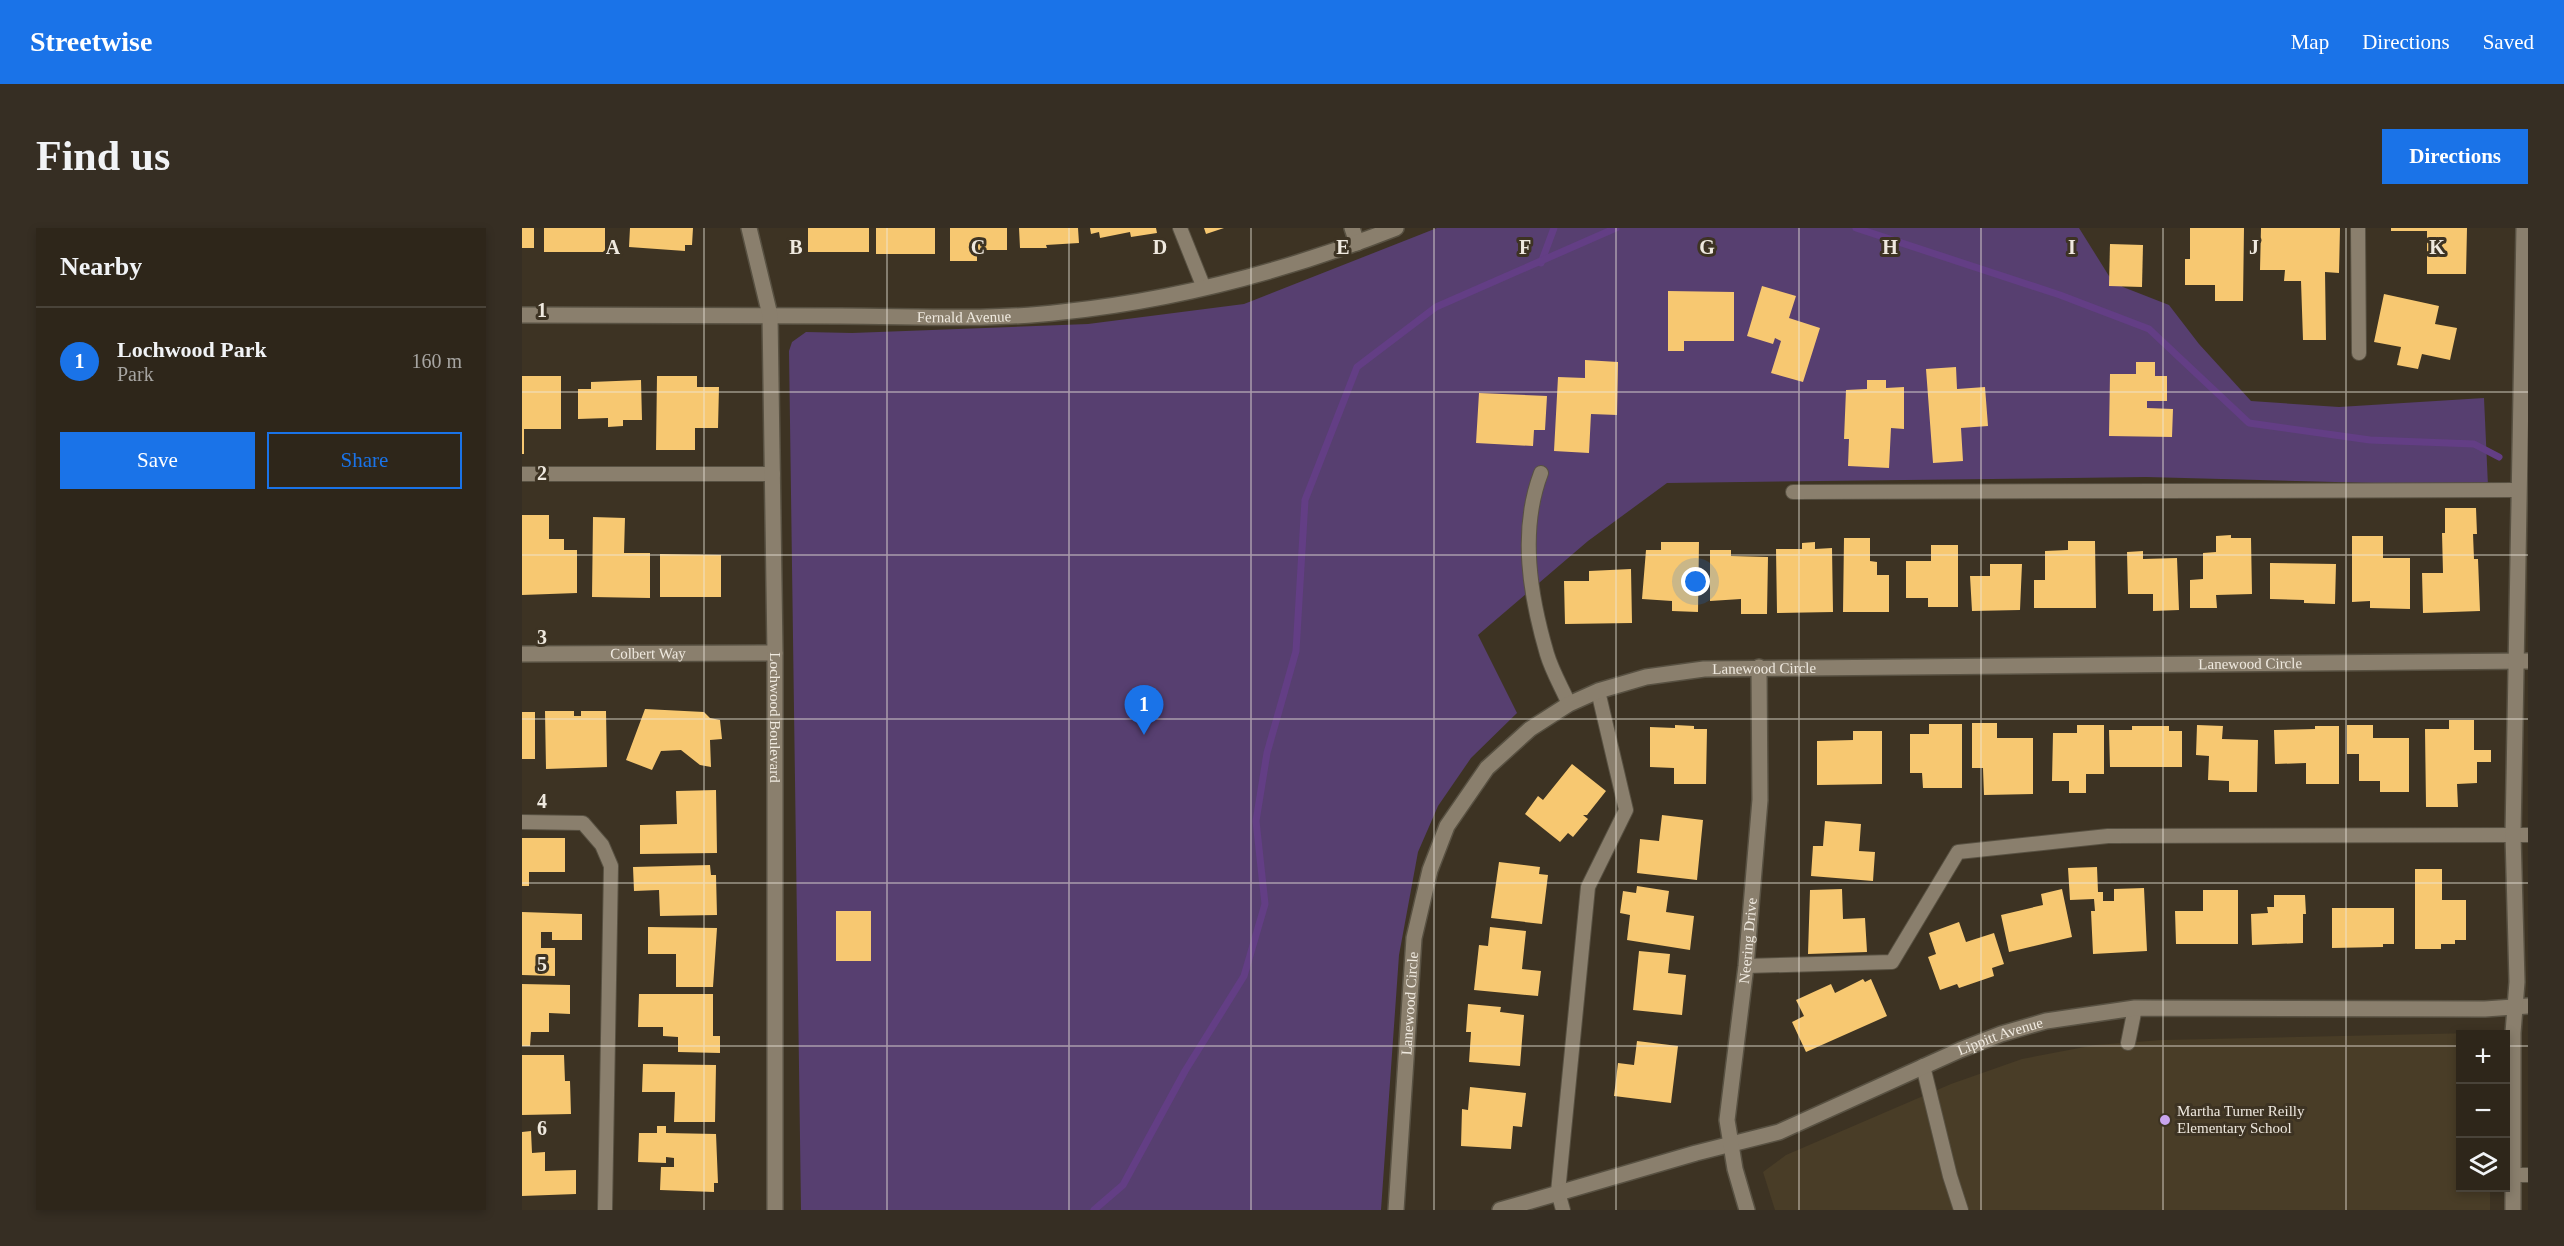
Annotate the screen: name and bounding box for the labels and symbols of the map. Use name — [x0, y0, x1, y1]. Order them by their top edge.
text: A — [606, 236, 621, 258]
text: B — [789, 236, 803, 258]
text: C — [971, 236, 985, 258]
text: D — [1153, 236, 1167, 258]
text: E — [1336, 236, 1350, 258]
text: F — [1519, 236, 1531, 258]
text: G — [1699, 236, 1715, 258]
text: H — [1882, 236, 1898, 258]
text: I — [2068, 236, 2076, 258]
text: J — [2249, 236, 2259, 258]
text: K — [2429, 236, 2445, 258]
text: 1 — [537, 299, 547, 321]
street label: Fernald Avenue — [917, 308, 1012, 325]
text: 2 — [537, 462, 547, 484]
your location — [1681, 567, 1710, 596]
text: 3 — [537, 626, 547, 648]
street label: Colbert Way — [610, 645, 686, 662]
street label: Lochwood Boulevard — [767, 652, 783, 783]
street label: Lanewood Circle — [2198, 655, 2303, 672]
street label: Lanewood Circle — [1712, 660, 1817, 677]
pin: 1 — [1124, 686, 1164, 735]
text: 4 — [537, 790, 547, 812]
street label: Neering Drive — [1736, 897, 1760, 985]
street label: Lanewood Circle — [1398, 951, 1421, 1056]
text: 5 — [537, 953, 547, 975]
street label: Lippitt Avenue — [1955, 1014, 2045, 1058]
place label: Martha Turner Reilly Elementary School — [2177, 1103, 2305, 1136]
marker: Martha Turner Reilly Elementary School — [2158, 1113, 2172, 1127]
text: 6 — [537, 1117, 547, 1139]

